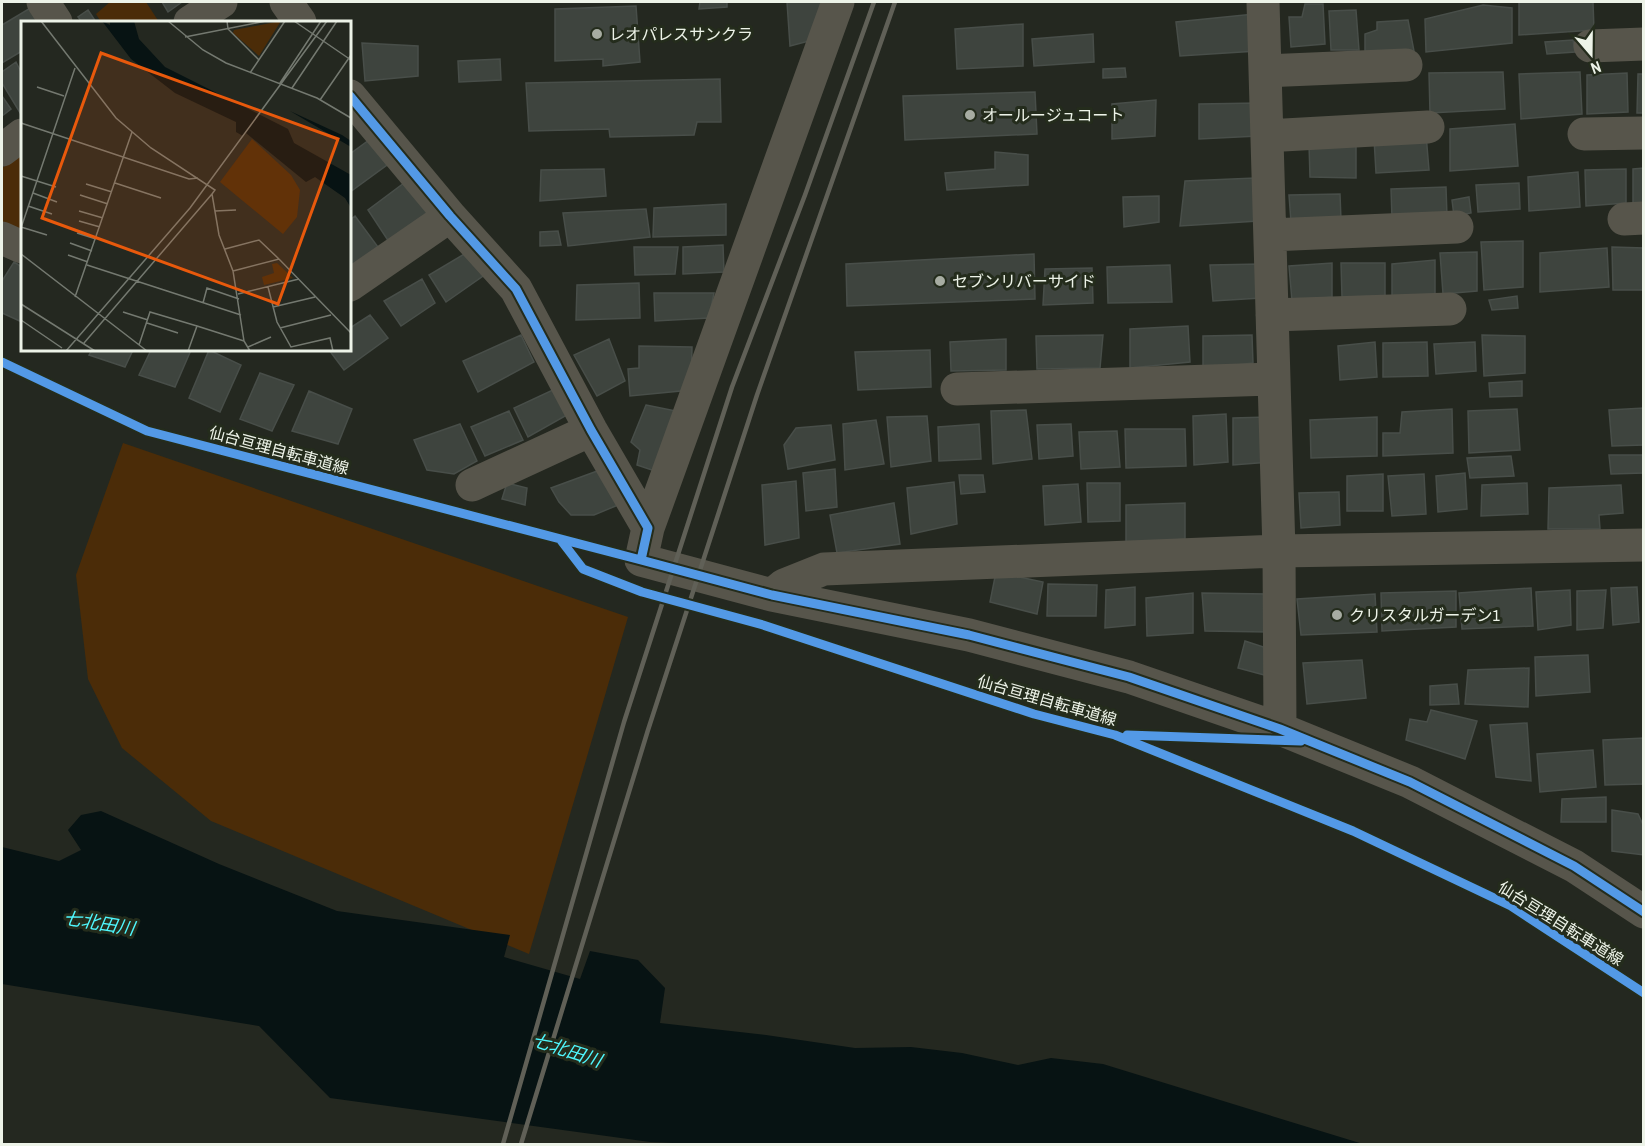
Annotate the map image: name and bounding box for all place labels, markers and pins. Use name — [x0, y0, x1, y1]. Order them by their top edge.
place label: レオパレスサンクラ — [609, 23, 753, 45]
marker: レオパレスサンクラ — [590, 27, 604, 41]
place label: オールージュコート — [982, 104, 1125, 126]
marker: オールージュコート — [963, 108, 977, 122]
place label: セブンリバーサイド — [952, 270, 1096, 292]
marker: セブンリバーサイド — [933, 274, 947, 288]
place label: クリスタルガーデン1 — [1349, 604, 1501, 626]
marker: クリスタルガーデン1 — [1330, 608, 1344, 622]

